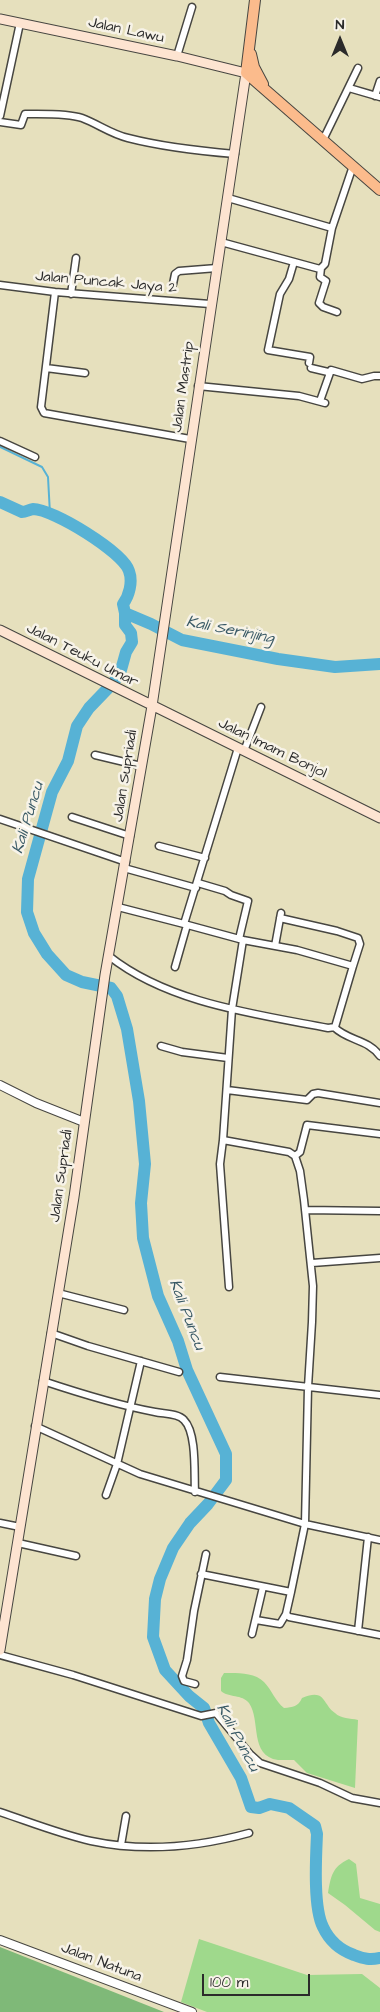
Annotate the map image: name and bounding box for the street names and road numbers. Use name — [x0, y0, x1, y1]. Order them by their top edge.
street label: Jalan Lawu — [87, 14, 165, 48]
street label: Jalan Puncak Jaya 2 — [34, 268, 178, 298]
street label: Jalan Mastrip — [169, 340, 199, 434]
street label: Jalan Teuku Umar — [23, 620, 141, 692]
street label: Jalan Imam Bonjol — [215, 715, 329, 783]
street label: Jalan Supriadi — [110, 729, 142, 823]
street label: Jalan Supriadi — [47, 1129, 77, 1223]
street label: Jalan Natuna — [58, 1939, 144, 1987]

